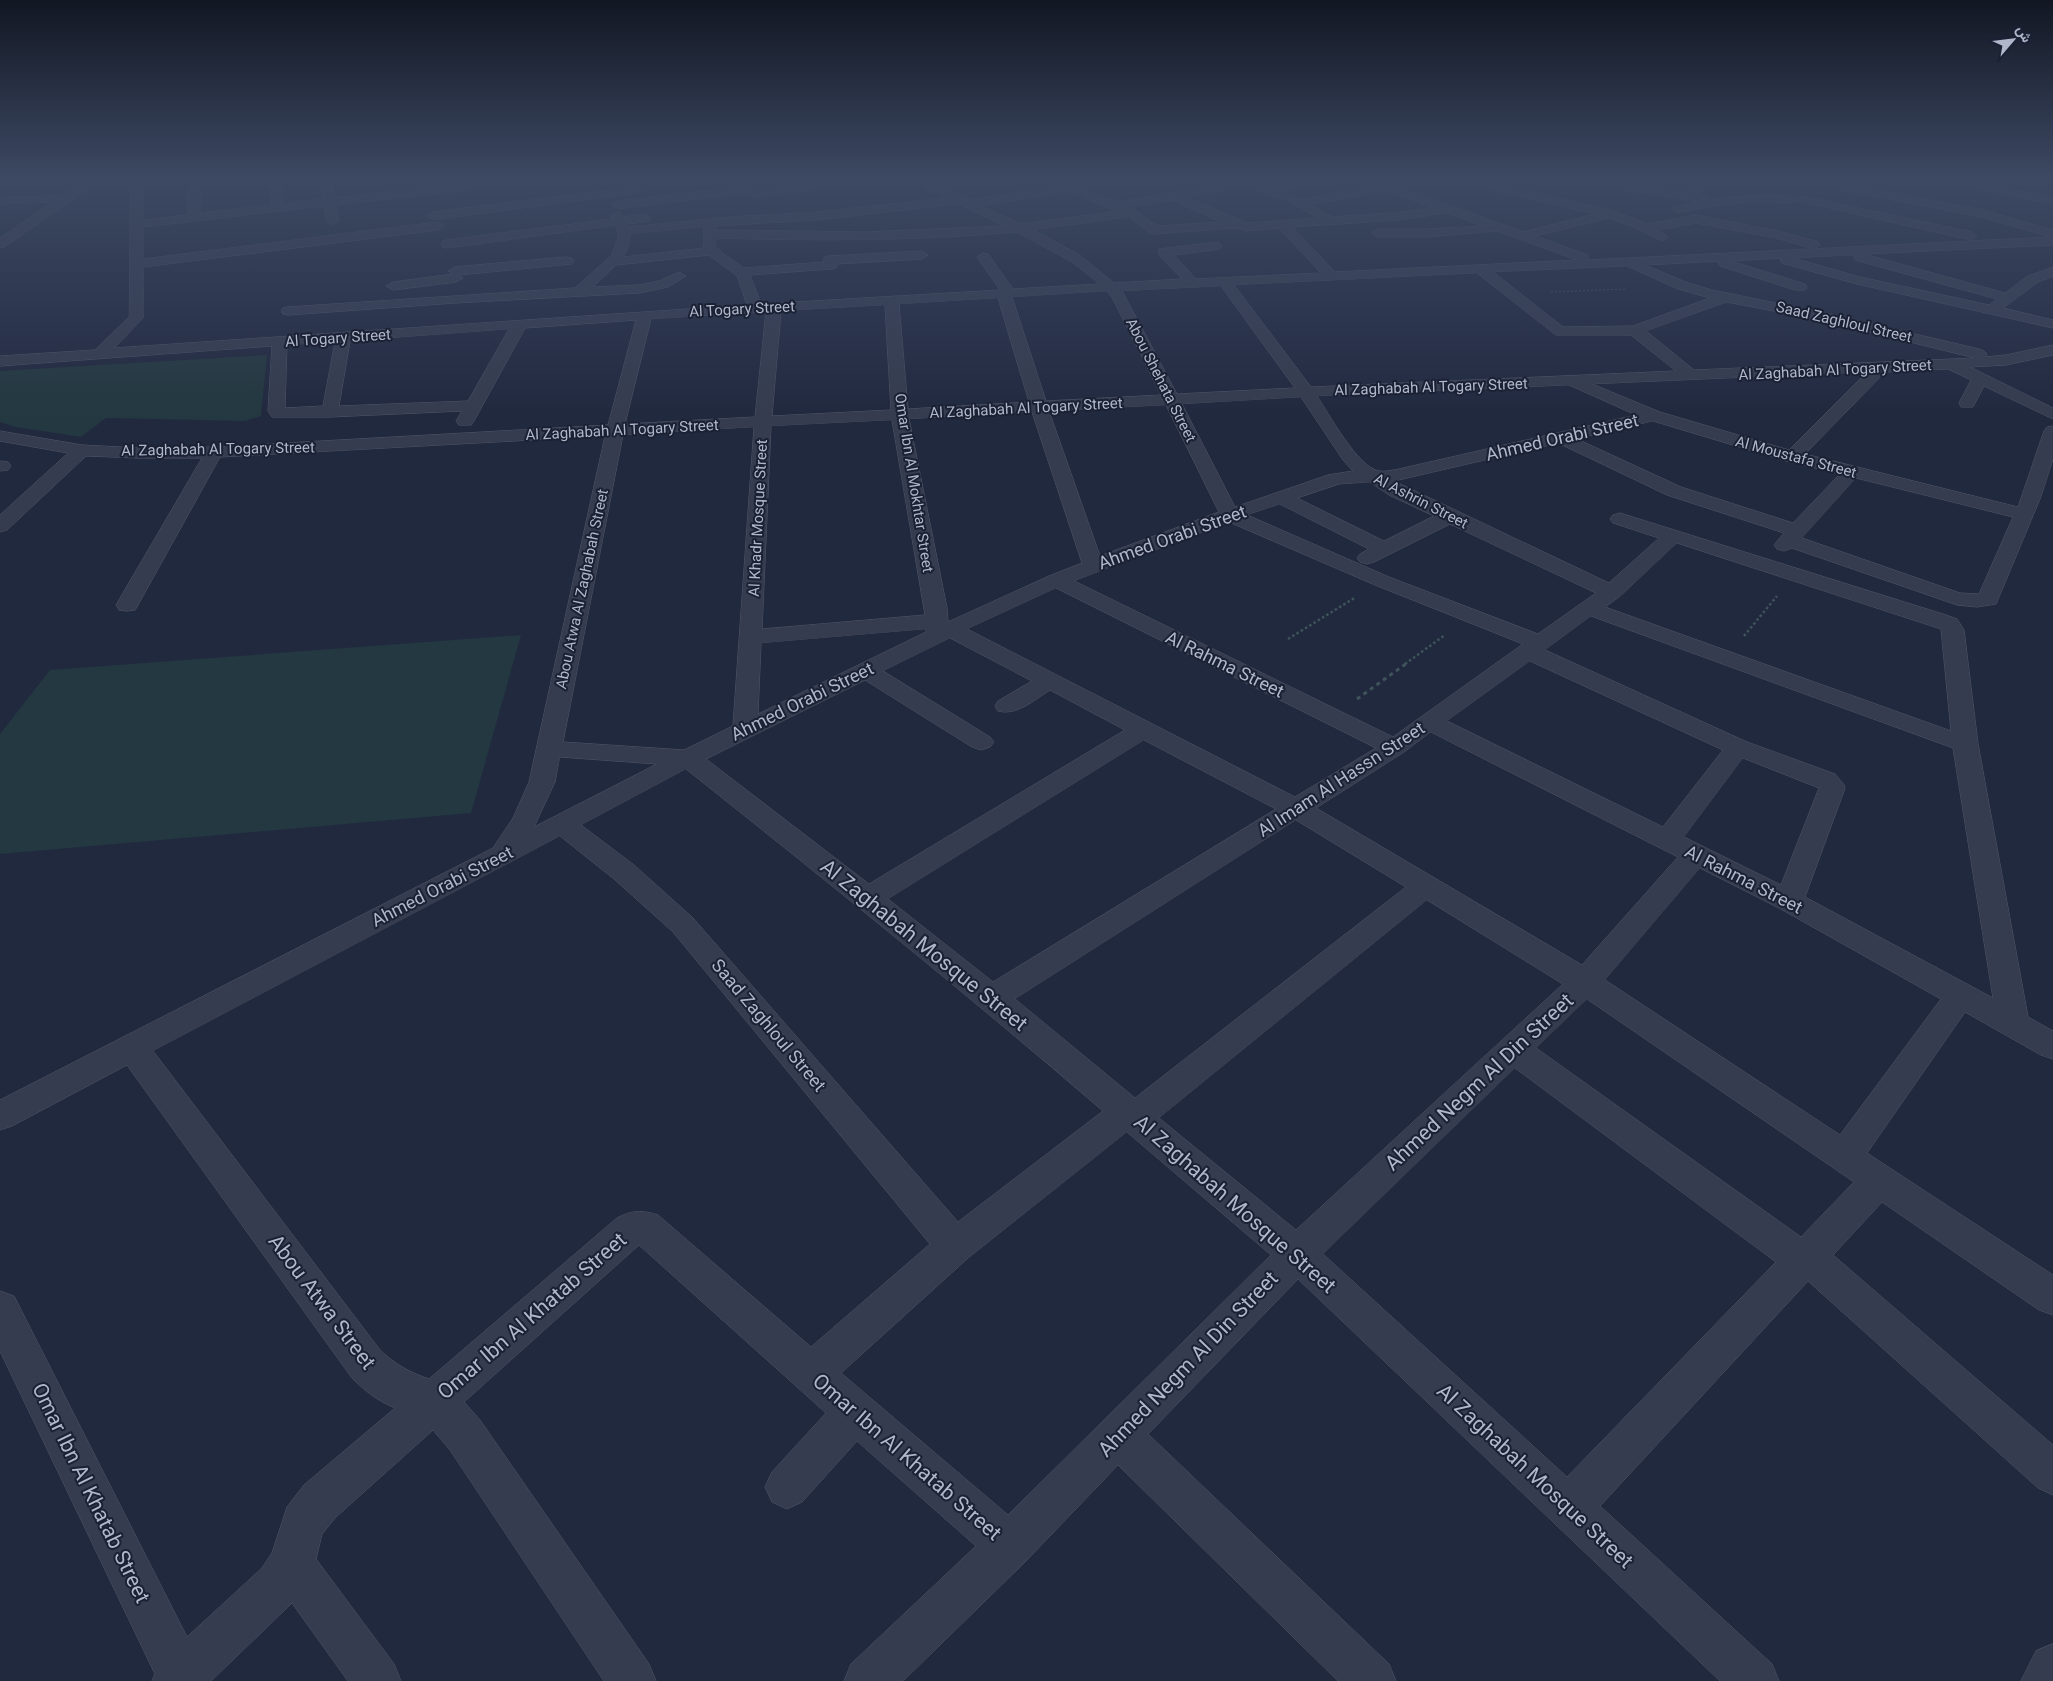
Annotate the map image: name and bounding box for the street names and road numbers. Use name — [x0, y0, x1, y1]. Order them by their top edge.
street label: Al Togary Street — [689, 297, 795, 321]
street label: Saad Zaghloul Street — [1774, 298, 1914, 346]
street label: Abou Shehata Street — [1122, 315, 1200, 445]
street label: Al Togary Street — [285, 325, 392, 351]
street label: Al Zaghabah Al Togary Street — [1738, 356, 1932, 384]
street label: Al Zaghabah Al Togary Street — [1334, 375, 1528, 399]
street label: Omar Ibn Al Mokhtar Street — [891, 392, 937, 574]
street label: Al Zaghabah Al Togary Street — [929, 394, 1123, 422]
street label: Ahmed Orabi Street — [1484, 409, 1640, 465]
street label: Al Zaghabah Al Togary Street — [525, 416, 719, 444]
street label: Al Moustafa Street — [1734, 432, 1859, 482]
street label: Al Zaghabah Al Togary Street — [121, 438, 315, 460]
street label: Al Khadr Mosque Street — [745, 439, 771, 597]
street label: Al Ashrin Street — [1371, 470, 1471, 532]
street label: Abou Atwa Al Zaghabah Street — [552, 487, 612, 691]
street label: Ahmed Orabi Street — [1095, 500, 1249, 574]
street label: Al Rahma Street — [1162, 626, 1288, 702]
street label: Ahmed Orabi Street — [727, 657, 877, 745]
street label: Al Imam Al Hassn Street — [1254, 717, 1429, 841]
street label: Al Rahma Street — [1682, 840, 1806, 918]
street label: Ahmed Orabi Street — [368, 841, 516, 931]
street label: Al Zaghabah Mosque Street — [816, 854, 1032, 1036]
street label: Saad Zaghloul Street — [707, 955, 831, 1096]
street label: Ahmed Negm Al Din Street — [1380, 988, 1578, 1176]
street label: Al Zaghabah Mosque Street — [1129, 1110, 1341, 1298]
street label: Omar Ibn Al Khatab Street — [433, 1228, 631, 1404]
street label: Abou Atwa Street — [264, 1230, 381, 1374]
street label: Ahmed Negm Al Din Street — [1093, 1266, 1283, 1462]
street label: Omar Ibn Al Khatab Street — [808, 1369, 1006, 1545]
street label: Omar Ibn Al Khatab Street — [27, 1379, 155, 1607]
street label: Al Zaghabah Mosque Street — [1432, 1379, 1638, 1573]

